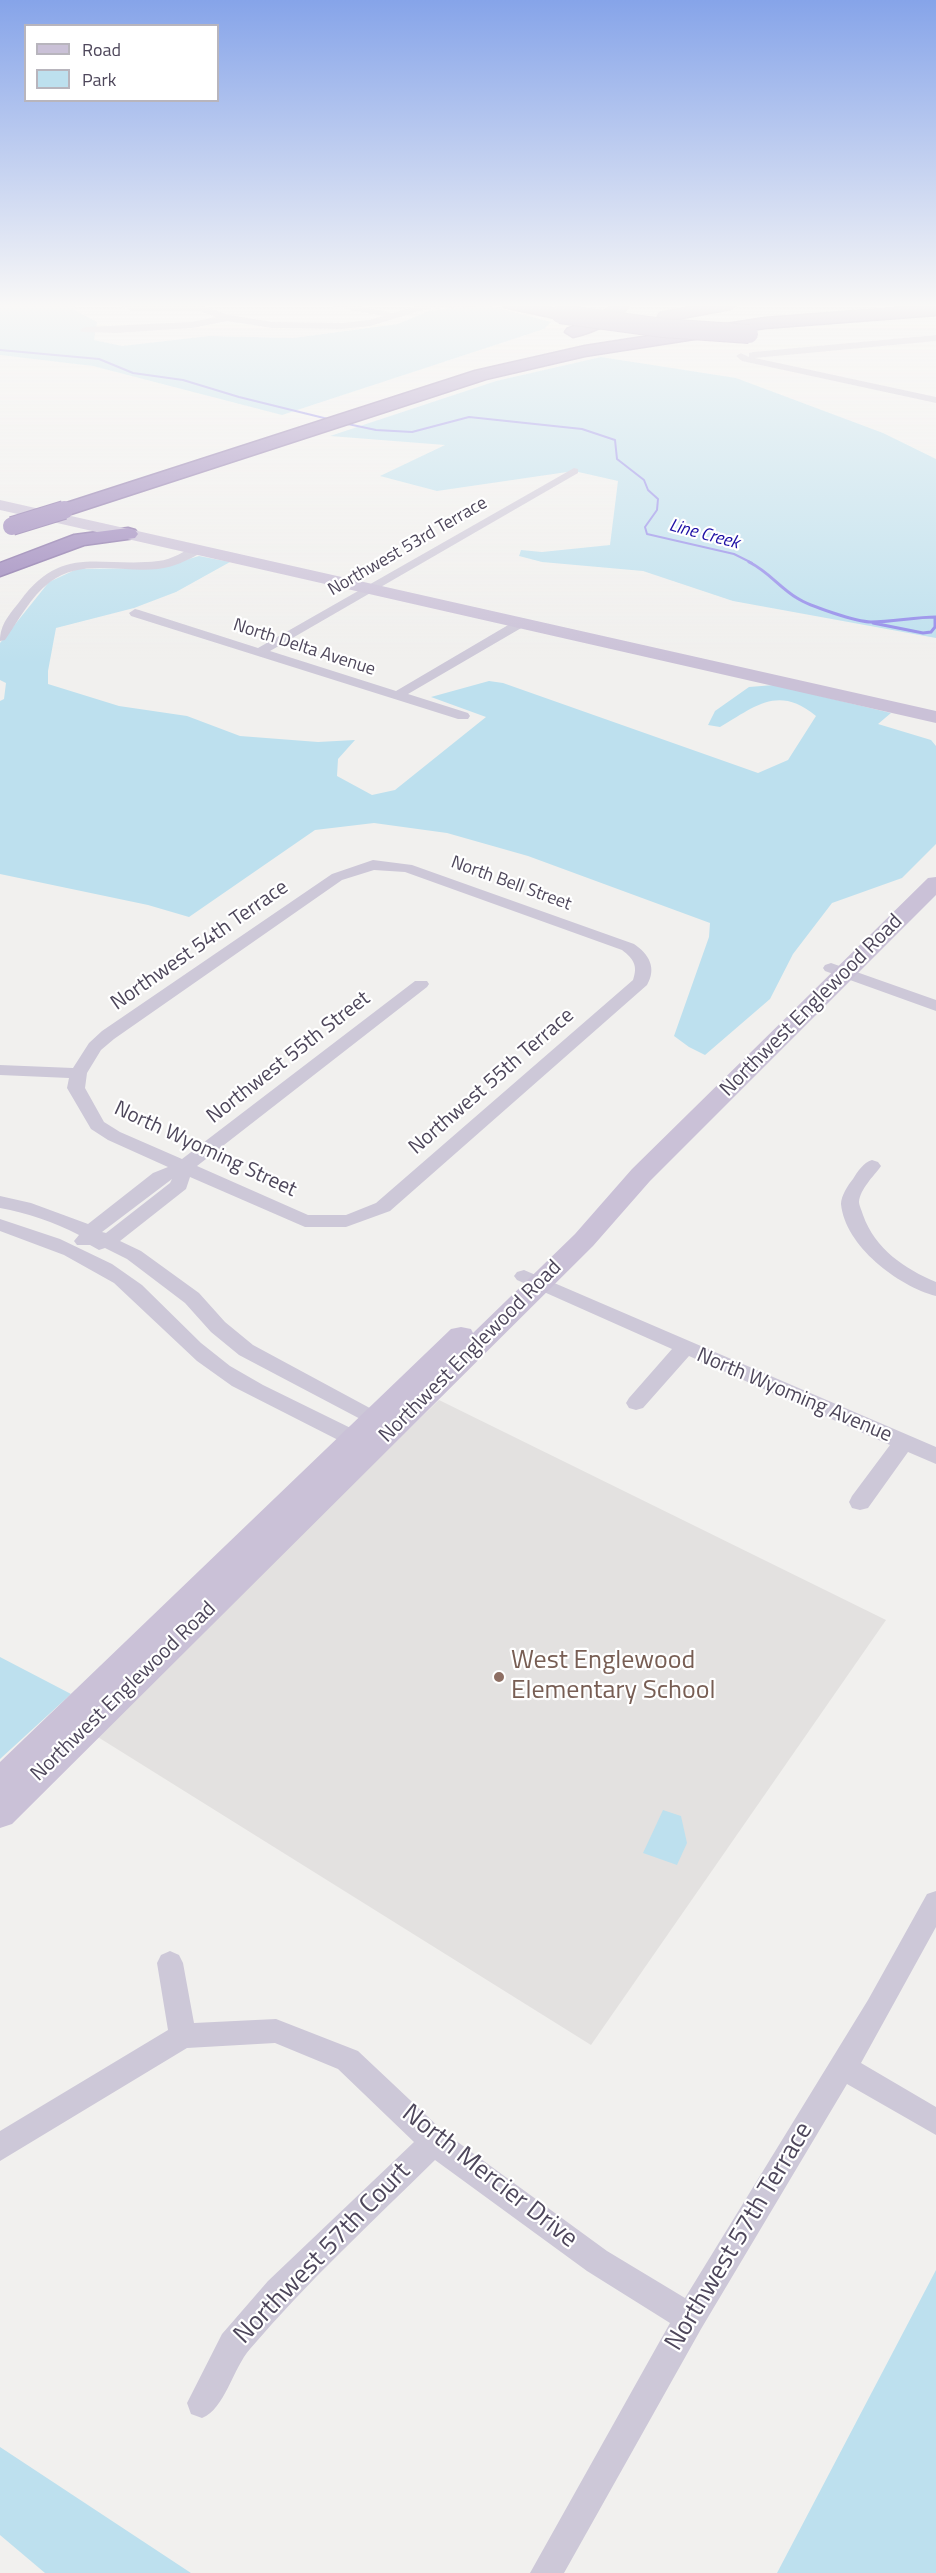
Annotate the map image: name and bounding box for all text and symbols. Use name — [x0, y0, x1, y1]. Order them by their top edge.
legend — [24, 24, 219, 102]
text: Road — [82, 36, 121, 63]
text: Park — [82, 66, 116, 93]
street label: Northwest 53rd Terrace — [325, 493, 491, 601]
water label: Line Creek — [666, 515, 742, 555]
street label: North Delta Avenue — [230, 615, 378, 681]
street label: North Bell Street — [448, 852, 574, 916]
street label: Northwest 54th Terrace — [107, 875, 293, 1017]
street label: Northwest Englewood Road — [716, 910, 908, 1102]
street label: Northwest 55th Street — [202, 986, 376, 1130]
street label: Northwest 55th Terrace — [404, 1003, 580, 1161]
street label: North Wyoming Street — [110, 1097, 300, 1203]
street label: Northwest Englewood Road — [375, 1256, 567, 1448]
street label: North Wyoming Avenue — [692, 1343, 896, 1449]
street label: Northwest Englewood Road — [26, 1597, 222, 1787]
place label: West Englewood Elementary School — [511, 1646, 716, 1708]
marker: West Englewood Elementary School — [492, 1670, 506, 1684]
street label: North Mercier Drive — [395, 2099, 583, 2255]
street label: Northwest 57th Terrace — [660, 2117, 820, 2357]
street label: Northwest 57th Court — [228, 2157, 418, 2351]

